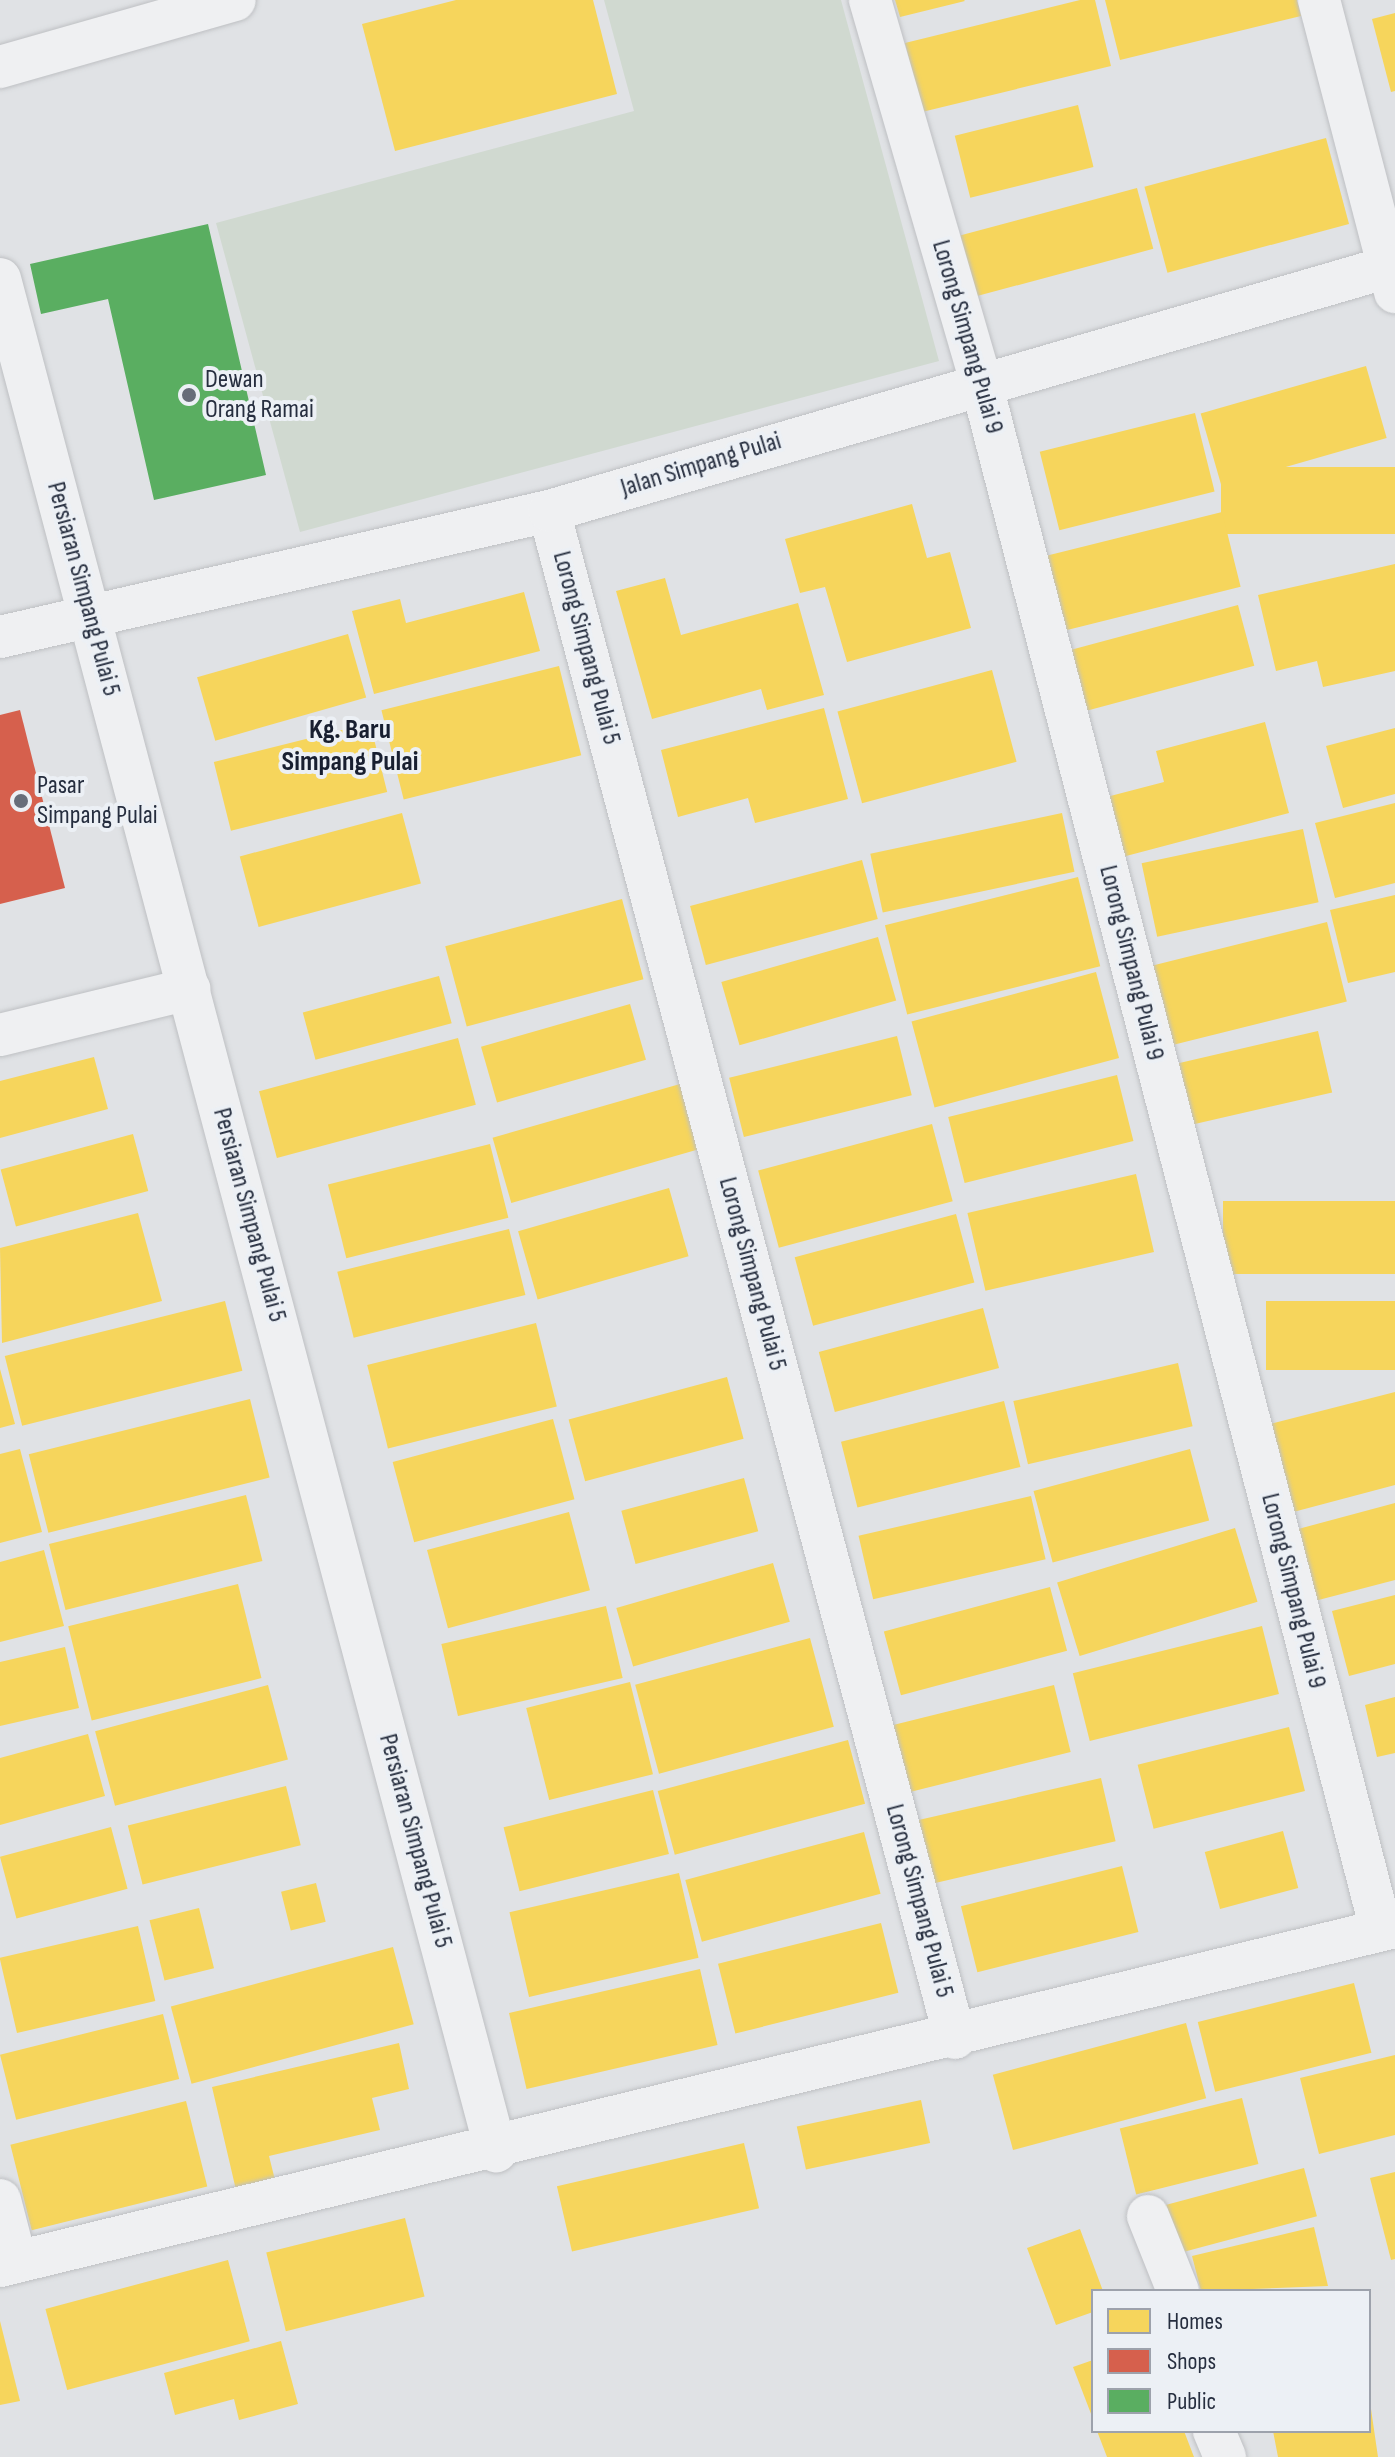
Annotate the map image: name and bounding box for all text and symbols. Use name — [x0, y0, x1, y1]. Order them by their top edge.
street label: Lorong Simpang Pulai 9 — [924, 237, 1010, 437]
place label: Dewan Orang Ramai — [205, 364, 314, 426]
marker: Dewan Orang Ramai — [180, 386, 198, 404]
street label: Jalan Simpang Pulai — [617, 426, 785, 504]
street label: Persiaran Simpang Pulai 5 — [39, 479, 127, 699]
street label: Lorong Simpang Pulai 5 — [545, 548, 627, 748]
district label: Kg. Baru Simpang Pulai — [282, 713, 418, 779]
place label: Pasar Simpang Pulai — [37, 770, 158, 832]
marker: Pasar Simpang Pulai — [12, 792, 30, 810]
street label: Lorong Simpang Pulai 9 — [1092, 862, 1170, 1064]
street label: Persiaran Simpang Pulai 5 — [205, 1105, 293, 1325]
street label: Lorong Simpang Pulai 5 — [711, 1174, 793, 1374]
street label: Lorong Simpang Pulai 9 — [1254, 1490, 1332, 1692]
street label: Persiaran Simpang Pulai 5 — [371, 1731, 459, 1951]
street label: Lorong Simpang Pulai 5 — [878, 1801, 960, 2001]
legend — [1091, 2289, 1371, 2433]
text: Homes — [1167, 2307, 1223, 2336]
text: Shops — [1167, 2347, 1216, 2376]
text: Public — [1167, 2387, 1216, 2416]

